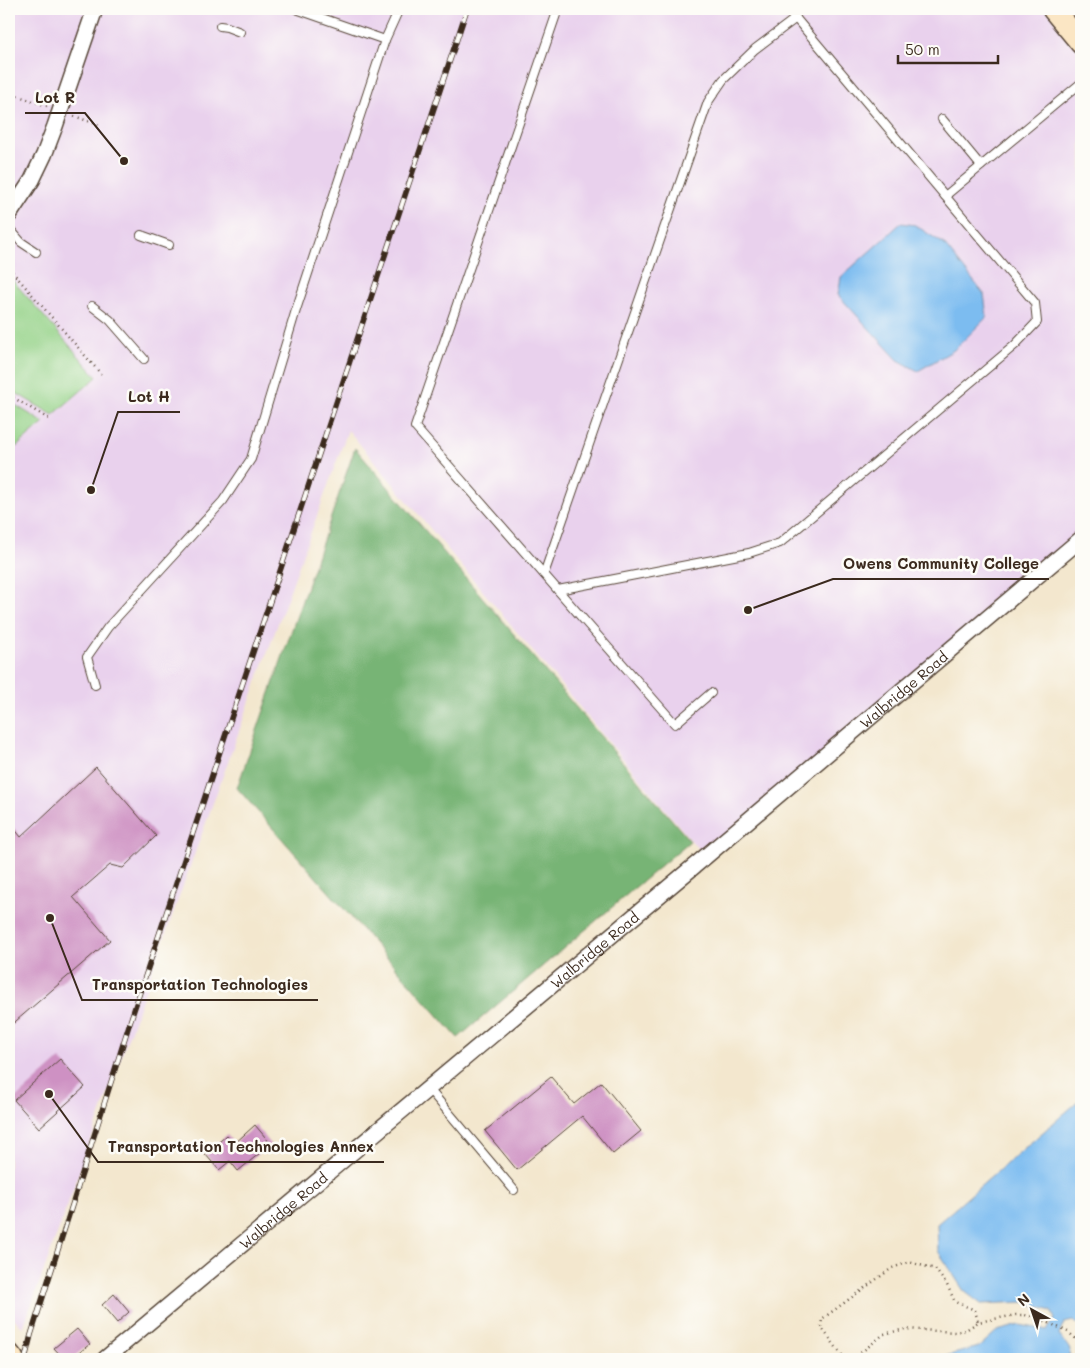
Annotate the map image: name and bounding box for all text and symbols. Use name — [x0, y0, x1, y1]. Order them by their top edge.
scale bar — [898, 32, 998, 64]
text: 50 m — [905, 39, 940, 59]
callout: Lot R — [25, 83, 85, 113]
text: Lot R — [35, 87, 75, 107]
callout: Lot H — [118, 382, 180, 412]
text: Lot H — [128, 386, 170, 406]
callout: Owens Community College — [833, 549, 1049, 579]
text: Owens Community College — [843, 553, 1039, 573]
street label: Walbridge Road — [855, 646, 951, 732]
street label: Walbridge Road — [546, 907, 643, 992]
callout: Transportation Technologies — [82, 970, 318, 1000]
text: Transportation Technologies — [92, 974, 308, 994]
callout: Transportation Technologies Annex — [98, 1132, 384, 1162]
text: Transportation Technologies Annex — [108, 1136, 374, 1156]
street label: Walbridge Road — [235, 1168, 331, 1253]
north arrow — [1008, 1286, 1058, 1336]
text: N — [1013, 1289, 1034, 1310]

